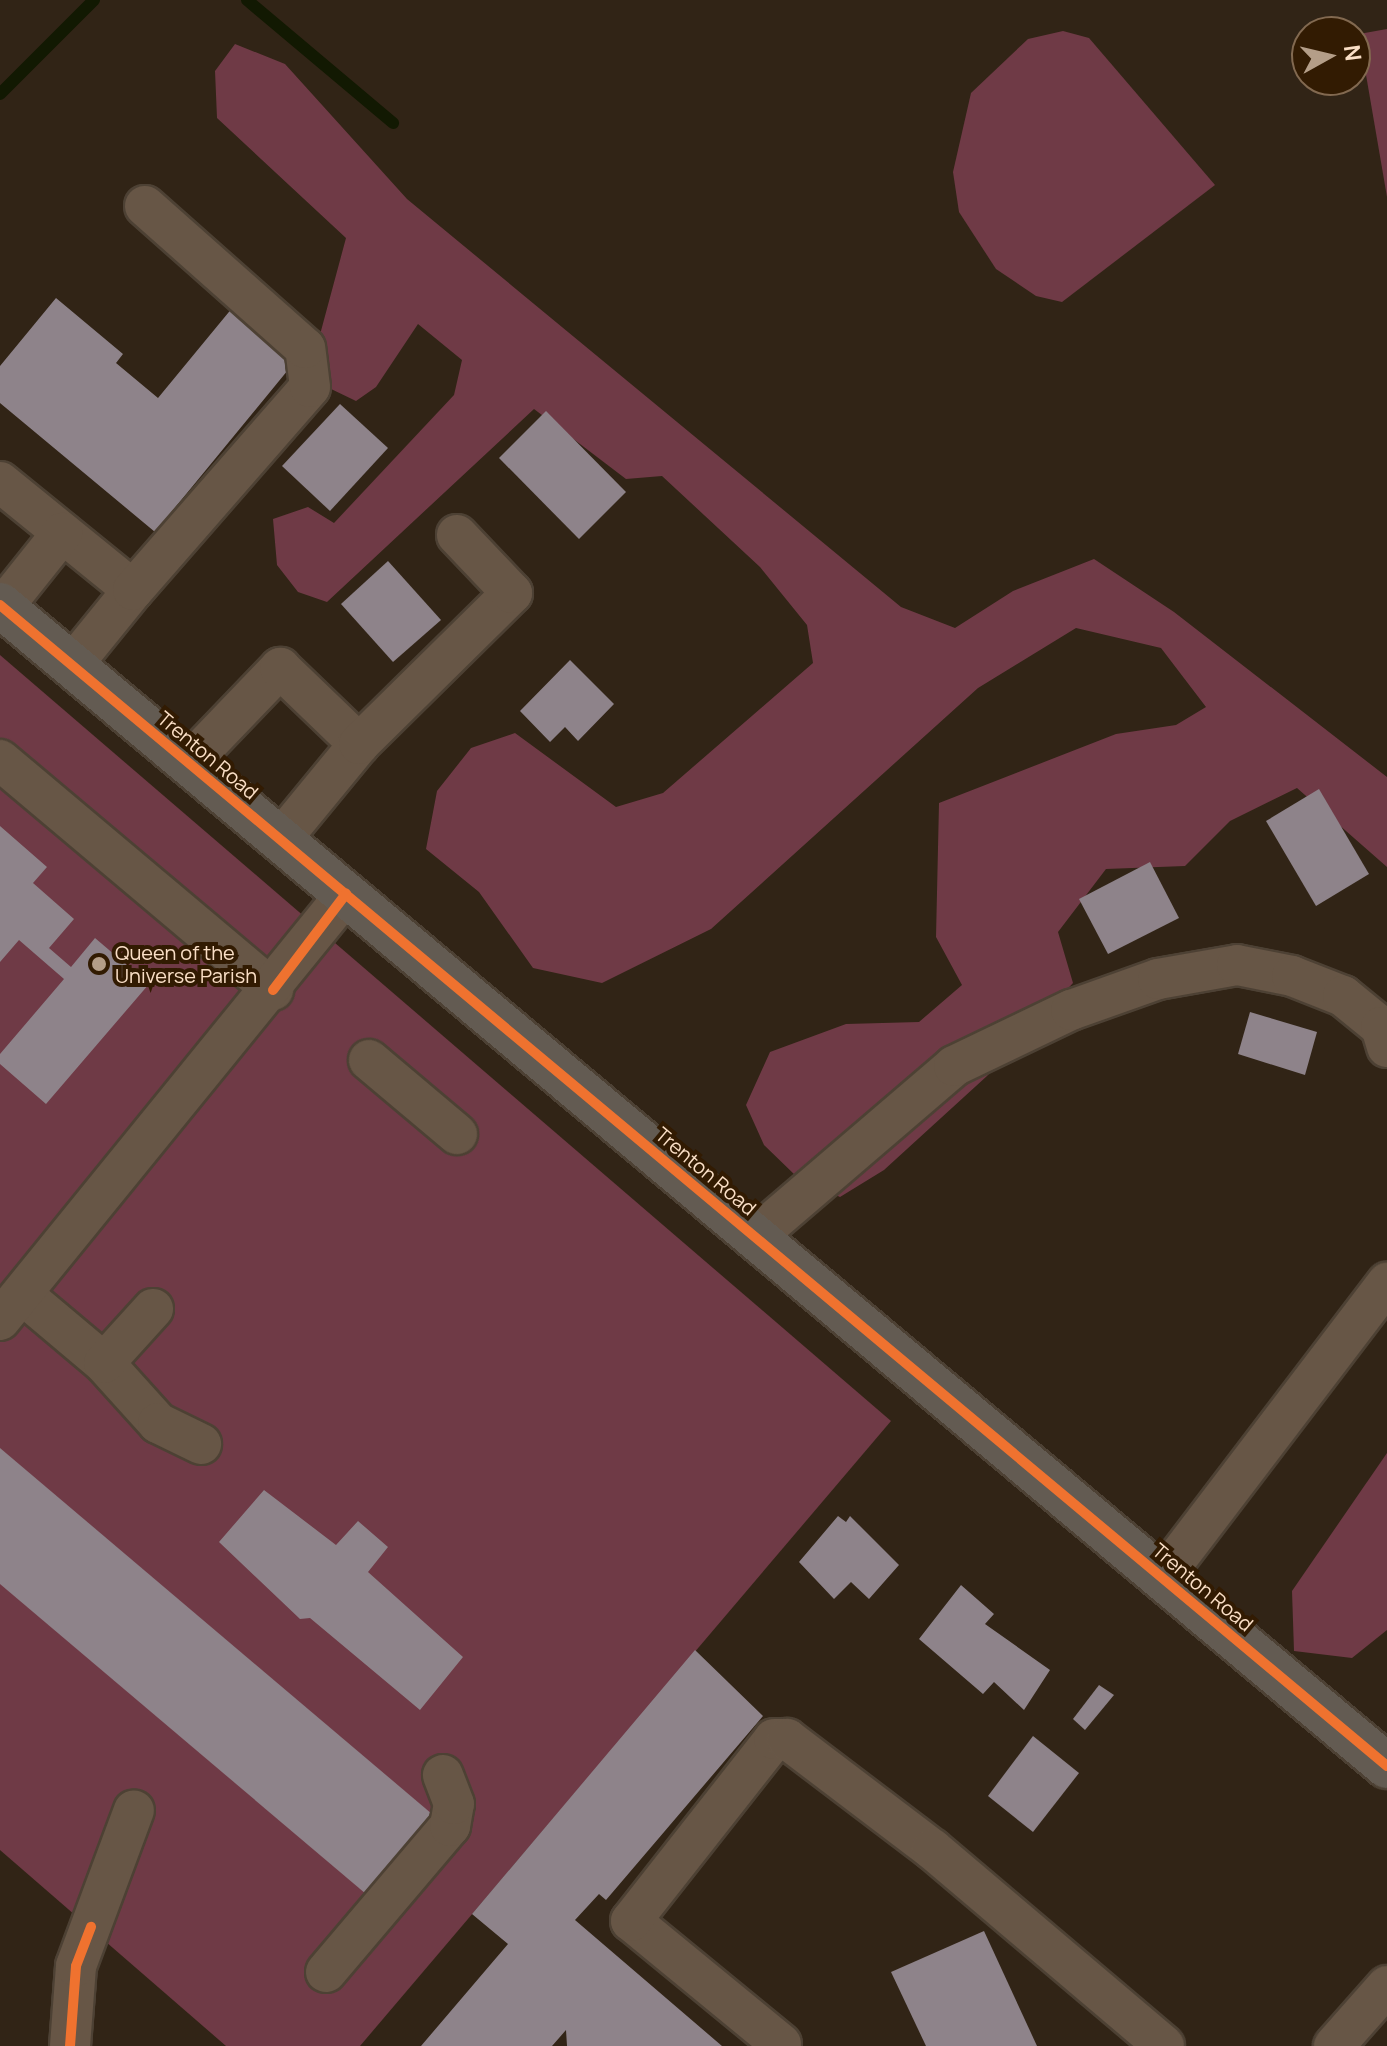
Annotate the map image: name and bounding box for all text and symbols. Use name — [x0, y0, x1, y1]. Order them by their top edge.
north arrow — [1291, 16, 1371, 96]
text: N — [1337, 43, 1369, 63]
street label: Trenton Road — [153, 706, 263, 804]
place label: Queen of the Universe Parish — [115, 940, 257, 987]
marker: Queen of the Universe Parish — [90, 955, 108, 973]
street label: Trenton Road — [651, 1122, 761, 1220]
street label: Trenton Road — [1148, 1538, 1258, 1636]

